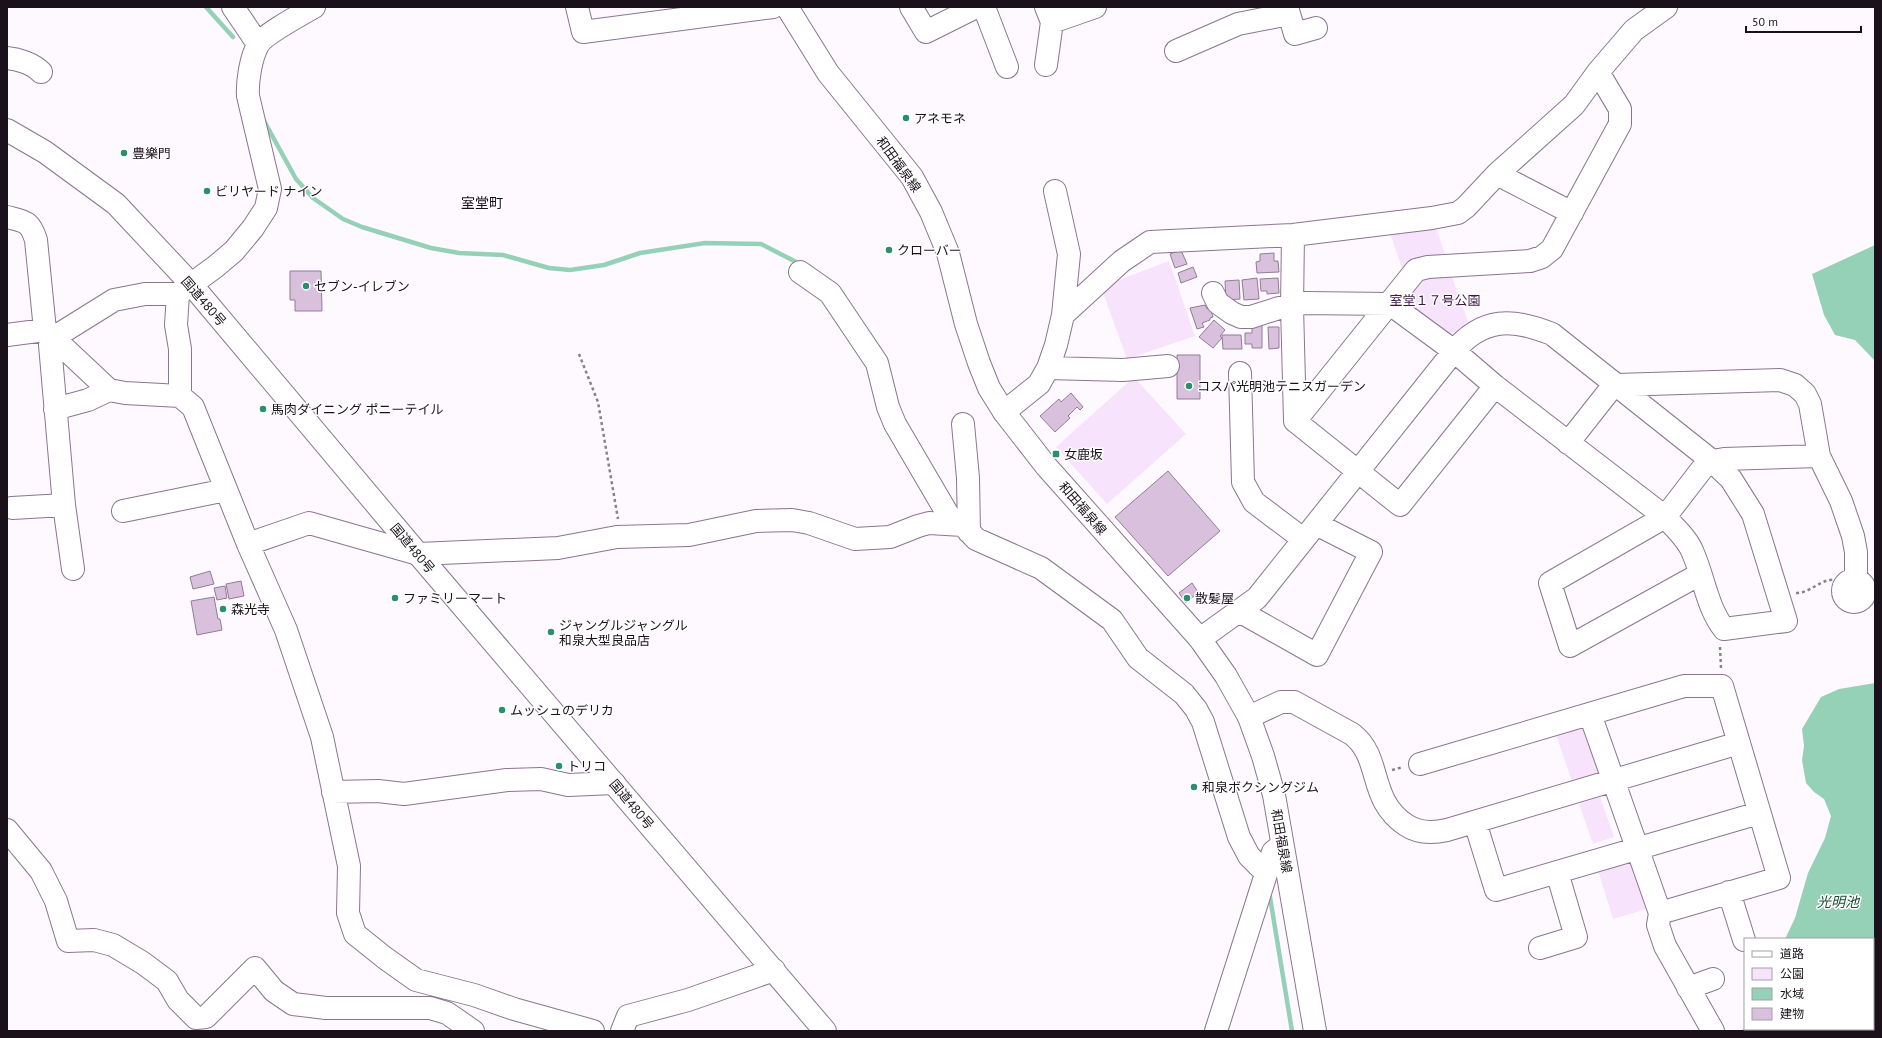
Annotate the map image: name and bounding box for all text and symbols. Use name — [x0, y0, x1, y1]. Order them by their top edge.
scale bar — [1746, 8, 1861, 34]
text: 50 m — [1752, 14, 1778, 29]
place label: アネモネ — [914, 110, 966, 127]
marker: アネモネ — [901, 113, 911, 123]
street label: 和田福泉線 — [873, 133, 925, 196]
place label: 豊樂門 — [132, 145, 171, 162]
marker: 豊樂門 — [119, 148, 129, 158]
place label: ビリヤード ナイン — [215, 183, 322, 200]
marker: ビリヤード ナイン — [202, 186, 212, 196]
district label: 室堂町 — [461, 194, 503, 212]
place label: クローバー — [897, 242, 962, 259]
marker: クローバー — [884, 245, 894, 255]
street label: 国道480号 — [177, 273, 230, 330]
place label: セブン-イレブン — [314, 278, 410, 295]
marker: セブン-イレブン — [301, 281, 311, 291]
park label: 室堂１７号公園 — [1389, 292, 1481, 309]
place label: コスパ光明池テニスガーデン — [1197, 378, 1366, 395]
marker: コスパ光明池テニスガーデン — [1184, 381, 1194, 391]
place label: 馬肉ダイニング ポニーテイル — [271, 401, 443, 418]
marker: 馬肉ダイニング ポニーテイル — [258, 404, 268, 414]
place label: 女鹿坂 — [1064, 446, 1103, 463]
marker: 女鹿坂 — [1051, 449, 1061, 459]
street label: 和田福泉線 — [1055, 478, 1110, 538]
street label: 国道480号 — [387, 520, 438, 577]
place label: ファミリーマート — [403, 590, 507, 607]
place label: 散髪屋 — [1195, 590, 1234, 607]
marker: ファミリーマート — [390, 593, 400, 603]
marker: 散髪屋 — [1182, 593, 1192, 603]
place label: 森光寺 — [231, 601, 270, 618]
marker: 森光寺 — [218, 604, 228, 614]
place label: ジャングルジャングル 和泉大型良品店 — [559, 617, 688, 649]
marker: ジャングルジャングル 和泉大型良品店 — [546, 627, 556, 637]
place label: ムッシュのデリカ — [510, 702, 614, 719]
marker: ムッシュのデリカ — [497, 705, 507, 715]
place label: トリコ — [567, 758, 606, 775]
marker: トリコ — [554, 761, 564, 771]
street label: 国道480号 — [606, 776, 657, 833]
place label: 和泉ボクシングジム — [1202, 779, 1319, 796]
marker: 和泉ボクシングジム — [1189, 782, 1199, 792]
street label: 和田福泉線 — [1267, 808, 1296, 875]
water label: 光明池 — [1817, 893, 1861, 911]
legend — [1744, 938, 1874, 1030]
text: 道路 — [1780, 946, 1804, 961]
text: 公園 — [1780, 966, 1804, 981]
text: 水域 — [1780, 986, 1804, 1001]
text: 建物 — [1780, 1006, 1804, 1021]

